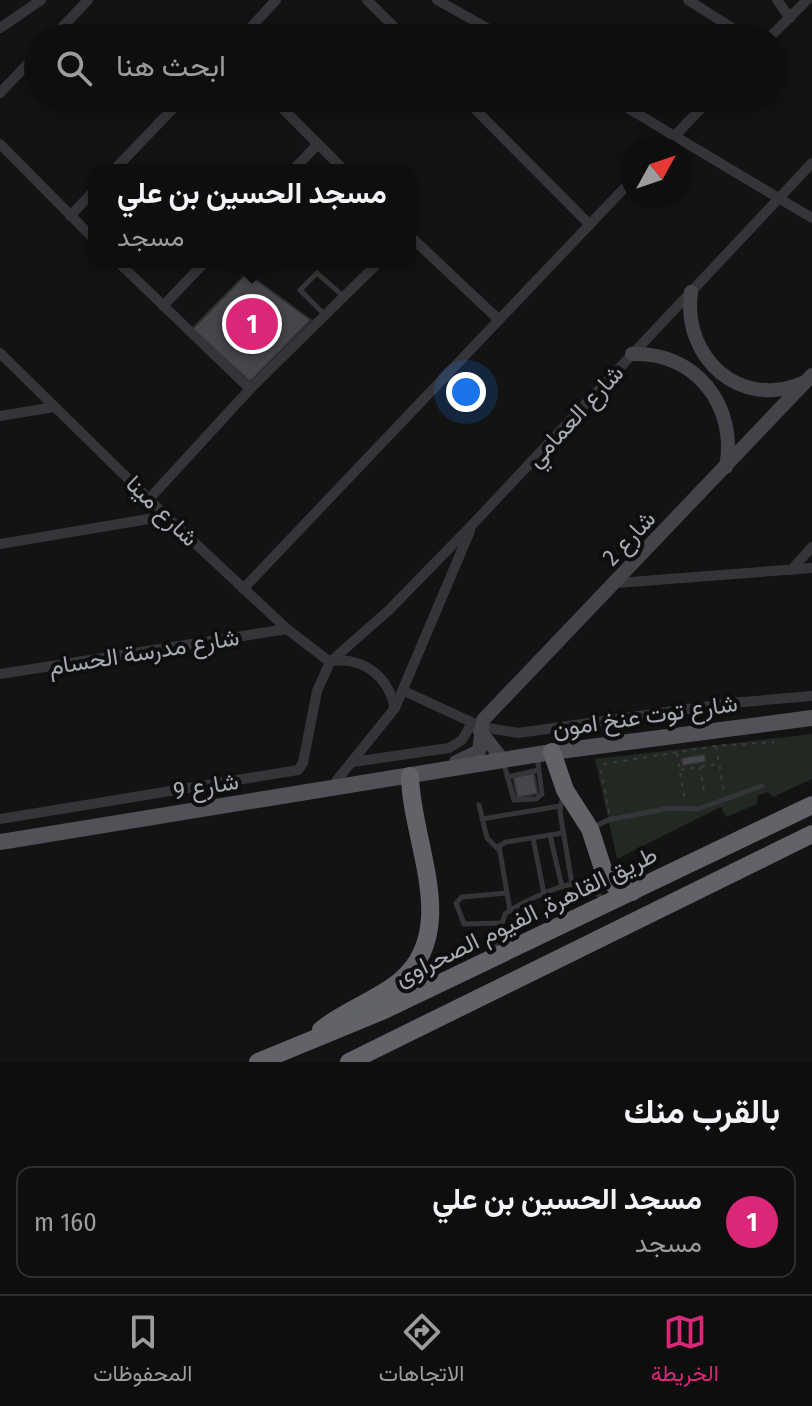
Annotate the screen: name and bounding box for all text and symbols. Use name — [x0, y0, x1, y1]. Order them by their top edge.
search box — [24, 24, 788, 112]
icon: search — [52, 46, 96, 90]
text: ابحث هنا — [116, 48, 226, 84]
north arrow — [620, 136, 692, 208]
popup — [88, 164, 416, 268]
text: مسجد الحسين بن علي — [117, 175, 387, 211]
text: مسجد — [117, 222, 184, 253]
pin: 1 — [226, 294, 278, 354]
street label: شارع العمامي — [521, 359, 633, 476]
your location — [446, 372, 486, 412]
street label: شارع مينا — [119, 470, 204, 554]
street label: شارع 2 — [597, 505, 663, 573]
street label: شارع مدرسة الحسام — [47, 623, 242, 683]
street label: شارع توت عنخ امون — [551, 689, 740, 746]
street label: شارع 9 — [171, 767, 241, 807]
street label: طريق القاهرة, الفيوم الصحراوى — [390, 840, 663, 994]
text: بالقرب منك — [624, 1091, 780, 1132]
text: مسجد الحسين بن علي — [432, 1181, 702, 1217]
text: 160 m — [34, 1207, 97, 1238]
text: 1 — [747, 1207, 758, 1238]
text: مسجد — [635, 1228, 702, 1259]
tab: المحفوظات — [93, 1310, 192, 1393]
tab: الاتجاهات — [379, 1310, 464, 1393]
tab: الخريطة — [651, 1310, 719, 1393]

